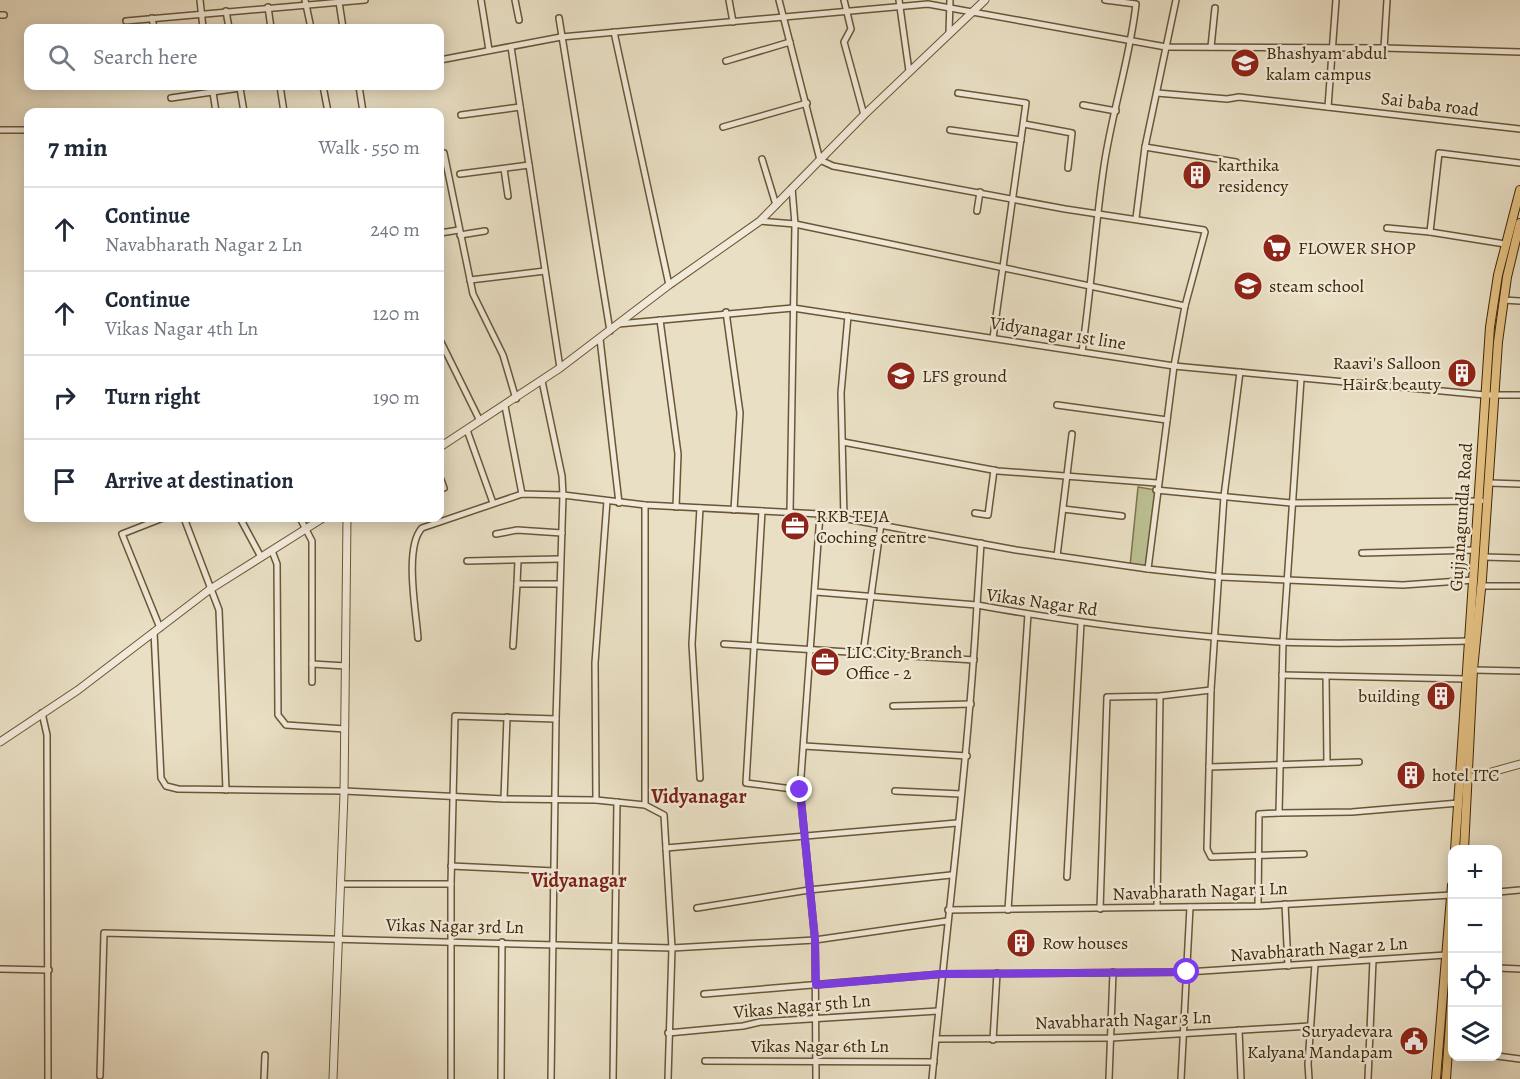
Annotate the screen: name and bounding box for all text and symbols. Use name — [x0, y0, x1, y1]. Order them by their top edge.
search box — [24, 24, 444, 90]
icon: search — [45, 41, 78, 74]
place label: Bhashyam abdul kalam campus — [1266, 41, 1388, 86]
text: Search here — [93, 42, 198, 72]
school or university icon: Bhashyam abdul kalam campus — [1229, 47, 1261, 79]
street label: Sai baba road — [1380, 86, 1481, 122]
text: 7 min — [48, 130, 108, 165]
text: Walk · 550 m — [318, 134, 420, 161]
place label: karthika residency — [1218, 153, 1289, 198]
building icon: karthika residency — [1181, 159, 1213, 191]
text: Continue — [105, 201, 190, 231]
icon: ahead — [48, 213, 81, 246]
text: 240 m — [370, 216, 420, 243]
text: Navabharath Nagar 2 Ln — [105, 231, 303, 258]
supermarket icon: FLOWER SHOP — [1261, 232, 1293, 264]
place label: FLOWER SHOP — [1298, 236, 1416, 260]
school or university icon: steam school — [1232, 270, 1264, 302]
place label: steam school — [1269, 274, 1365, 298]
text: Continue — [105, 285, 190, 315]
icon: ahead — [48, 297, 81, 330]
text: 120 m — [372, 300, 420, 327]
street label: Vidyanagar 1st line — [987, 310, 1128, 356]
text: Vikas Nagar 4th Ln — [105, 315, 258, 342]
place label: Raavi's Salloon Hair& beauty — [1333, 351, 1442, 396]
building icon: Raavi's Salloon Hair& beauty — [1446, 357, 1478, 389]
school or university icon: LFS ground — [885, 360, 917, 392]
place label: LFS ground — [922, 364, 1007, 388]
icon: right — [48, 381, 81, 414]
text: Turn right — [105, 382, 201, 412]
text: 190 m — [373, 384, 420, 411]
street label: Gujjanagundla Road — [1444, 441, 1478, 592]
icon: arrive — [48, 465, 81, 498]
text: Arrive at destination — [105, 466, 294, 496]
place label: RKB TEJA Coching centre — [816, 504, 927, 549]
office icon: RKB TEJA Coching centre — [779, 510, 811, 542]
street label: Vikas Nagar Rd — [984, 582, 1099, 622]
place label: LIC City Branch Office - 2 — [846, 640, 963, 685]
office icon: LIC City Branch Office - 2 — [809, 646, 841, 678]
building icon: building — [1425, 680, 1457, 712]
place label: building — [1358, 684, 1420, 708]
building icon: hotel ITC — [1395, 759, 1427, 791]
place label: hotel ITC — [1432, 763, 1500, 787]
route end — [786, 776, 812, 802]
district label: Vidyanagar — [650, 783, 747, 810]
map controls — [1448, 845, 1502, 1061]
button: + — [1448, 845, 1502, 899]
district label: Vidyanagar — [530, 867, 627, 894]
street label: Navabharath Nagar 1 Ln — [1112, 876, 1288, 906]
button: − — [1448, 899, 1502, 953]
street label: Vikas Nagar 3rd Ln — [385, 913, 524, 939]
building icon: Row houses — [1005, 927, 1037, 959]
place label: Row houses — [1042, 931, 1128, 955]
street label: Navabharath Nagar 2 Ln — [1229, 931, 1409, 967]
button: locate — [1448, 953, 1502, 1007]
route start — [1173, 958, 1199, 984]
street label: Vikas Nagar 5th Ln — [731, 988, 872, 1024]
street label: Navabharath Nagar 3 Ln — [1034, 1005, 1212, 1035]
button: layers — [1448, 1007, 1502, 1061]
place label: Suryadevara Kalyana Mandapam — [1247, 1019, 1394, 1064]
public building icon: Suryadevara Kalyana Mandapam — [1398, 1025, 1430, 1057]
street label: Vikas Nagar 6th Ln — [750, 1034, 889, 1058]

